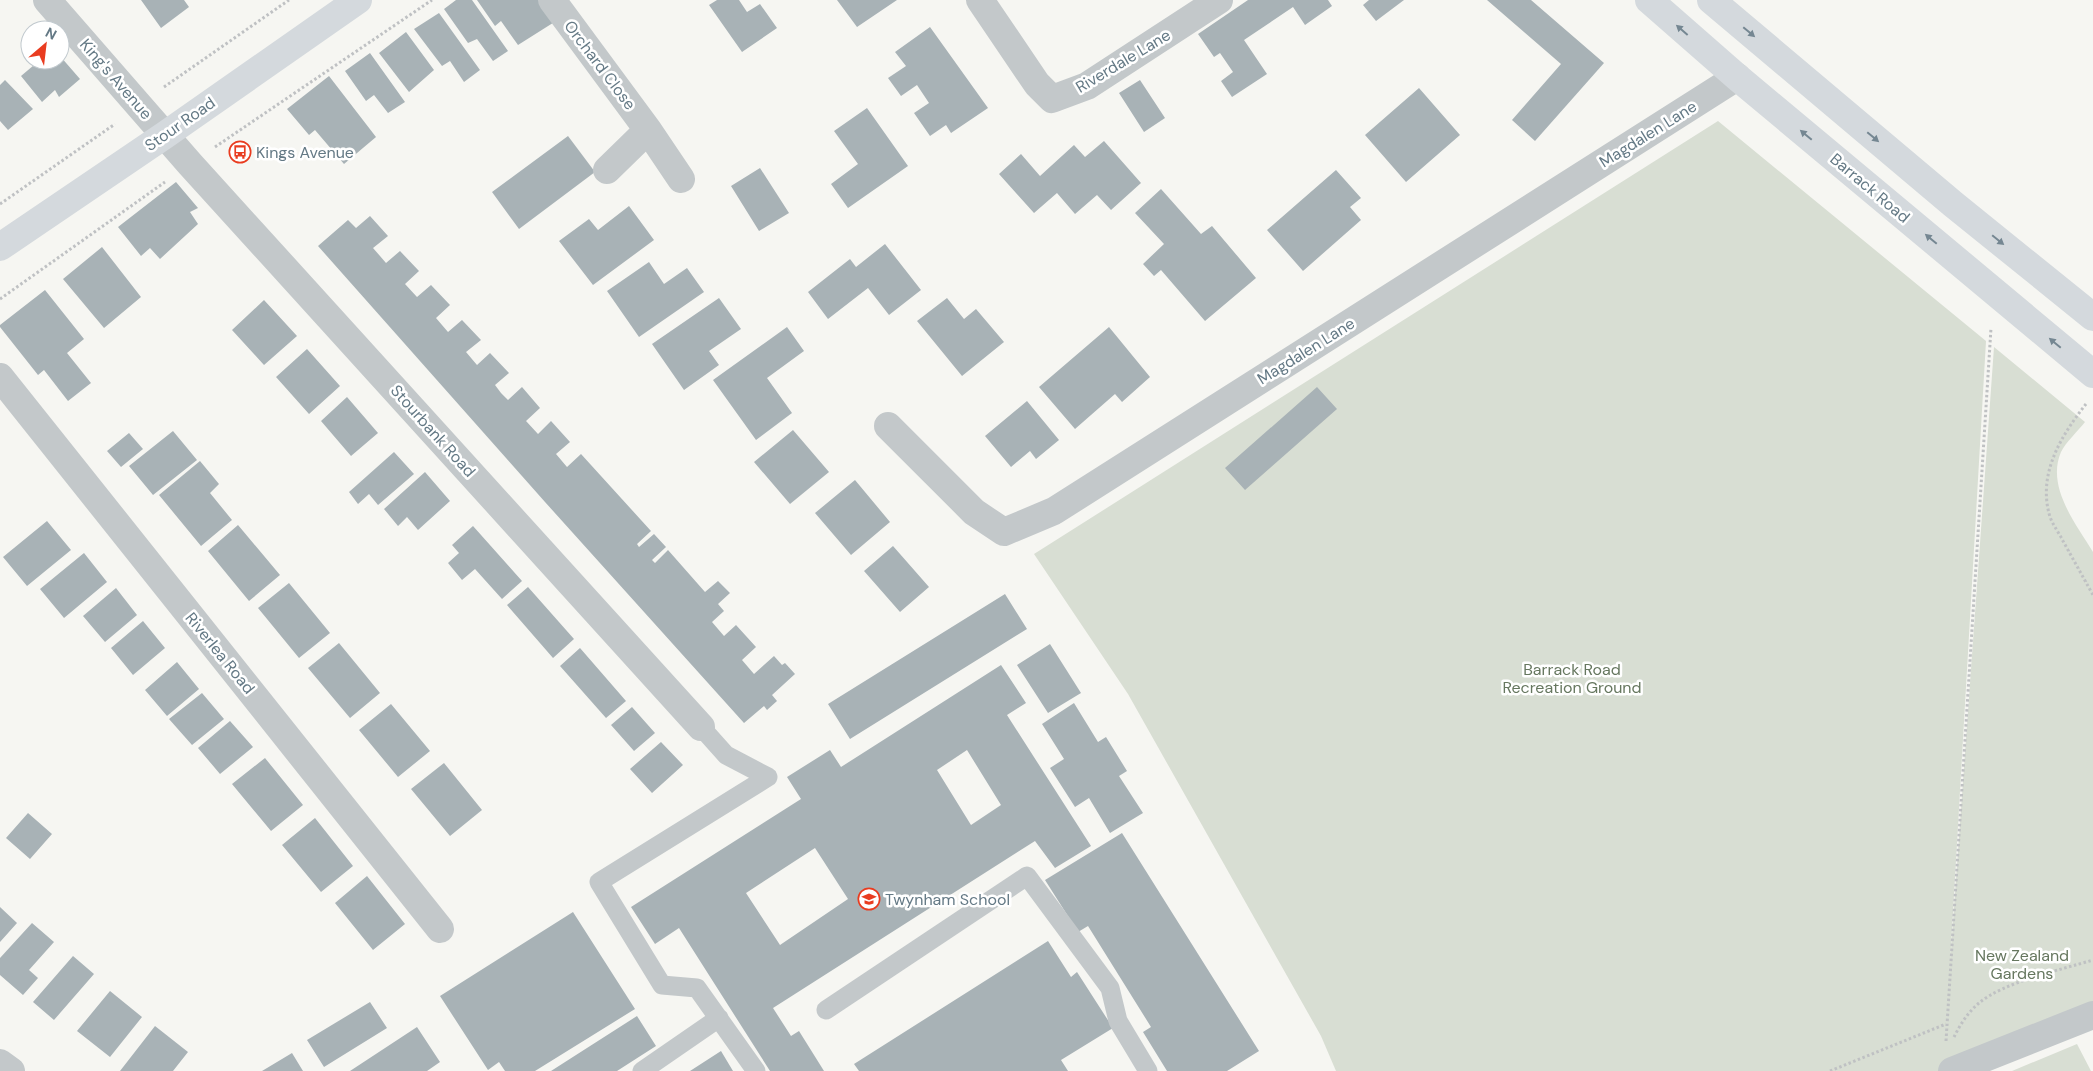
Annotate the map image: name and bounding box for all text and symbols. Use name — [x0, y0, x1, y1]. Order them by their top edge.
street label: Orchard Close — [560, 16, 640, 114]
north arrow — [20, 20, 70, 70]
text: N — [42, 23, 60, 44]
street label: Riverdale Lane — [1072, 24, 1174, 98]
one-way arrow — [1676, 24, 1689, 35]
one-way arrow — [1742, 26, 1755, 37]
street label: King's Avenue — [75, 34, 157, 124]
street label: Stour Road — [141, 92, 219, 156]
street label: Magdalen Lane — [1595, 96, 1701, 172]
one-way arrow — [1800, 130, 1812, 141]
one-way arrow — [1866, 131, 1879, 142]
bus stop icon: Kings Avenue — [228, 140, 252, 164]
place label: Kings Avenue — [256, 142, 354, 163]
street label: Barrack Road — [1826, 149, 1914, 227]
one-way arrow — [1924, 234, 1937, 245]
one-way arrow — [1991, 235, 2004, 246]
street label: Magdalen Lane — [1253, 313, 1359, 389]
one-way arrow — [2049, 338, 2062, 349]
street label: Stourbank Road — [386, 380, 480, 482]
street label: Riverlea Road — [181, 608, 259, 698]
park label: Barrack Road Recreation Ground — [1502, 659, 1642, 698]
school or university icon: Twynham School — [857, 887, 881, 911]
place label: Twynham School — [885, 889, 1010, 910]
park label: New Zealand Gardens — [1975, 945, 2069, 984]

